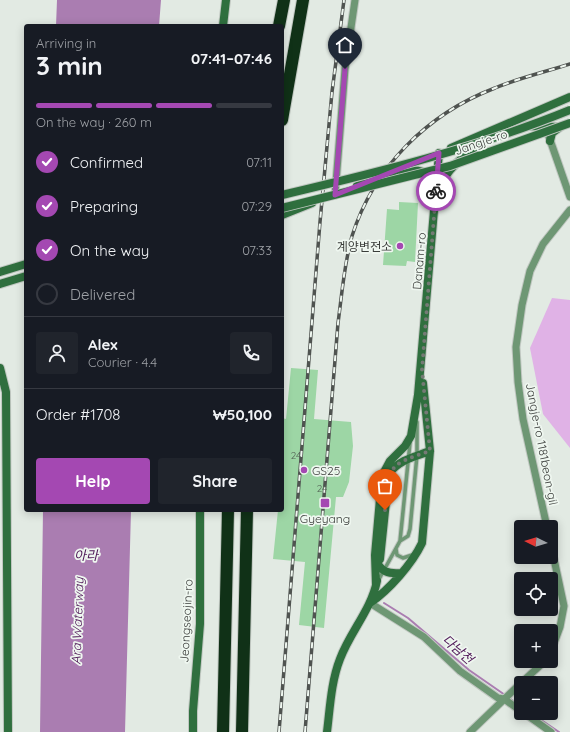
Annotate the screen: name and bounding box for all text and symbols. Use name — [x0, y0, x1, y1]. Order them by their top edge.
pin — [328, 28, 362, 69]
icon: home — [334, 34, 356, 56]
text: Arriving in — [36, 35, 96, 51]
text: 3 min — [36, 49, 103, 82]
text: 07:41–07:46 — [191, 49, 272, 68]
text: On the way · 260 m — [36, 114, 152, 130]
street label: Jangje-ro — [453, 126, 509, 158]
icon: check — [36, 151, 58, 173]
text: Confirmed — [70, 153, 143, 172]
text: 07:11 — [246, 154, 272, 170]
courier — [416, 171, 456, 211]
icon: bike — [425, 180, 447, 202]
icon: check — [36, 195, 58, 217]
text: Preparing — [70, 197, 138, 216]
text: 07:29 — [241, 198, 272, 214]
street label: Danam-ro — [409, 232, 429, 290]
icon: check — [36, 239, 58, 261]
place label: 계양변전소 — [337, 239, 392, 254]
text: On the way — [70, 241, 149, 260]
marker: 계양변전소 — [395, 241, 405, 251]
text: 07:33 — [242, 242, 272, 258]
text: Delivered — [70, 285, 135, 304]
button: person — [36, 332, 78, 374]
button: phone — [230, 332, 272, 374]
text: Alex — [88, 335, 118, 354]
text: Courier · 4.4 — [88, 354, 157, 370]
street label: Jangje-ro 1181beon-gil — [523, 382, 561, 506]
text: Order #1708 — [36, 405, 120, 424]
text: ₩50,100 — [213, 405, 272, 424]
house number: 24 — [291, 449, 301, 462]
button: Help — [36, 458, 150, 504]
button: Share — [158, 458, 272, 504]
place label: GS25 — [312, 463, 340, 478]
marker: GS25 — [299, 465, 309, 475]
pin — [368, 469, 402, 510]
icon: bag — [374, 475, 396, 497]
house number: 24 — [317, 482, 327, 495]
marker: Gyeyang — [319, 497, 331, 509]
place label: Gyeyang — [300, 511, 350, 526]
north arrow — [514, 520, 558, 564]
map controls — [514, 520, 558, 720]
water label: 아라 — [74, 547, 100, 563]
button: locate — [514, 572, 558, 616]
water label: Ara Waterway — [67, 576, 87, 665]
street label: Jeongseojin-ro — [176, 579, 196, 663]
button: + — [514, 624, 558, 668]
water label: 다남천 — [439, 631, 478, 667]
button: − — [514, 676, 558, 720]

